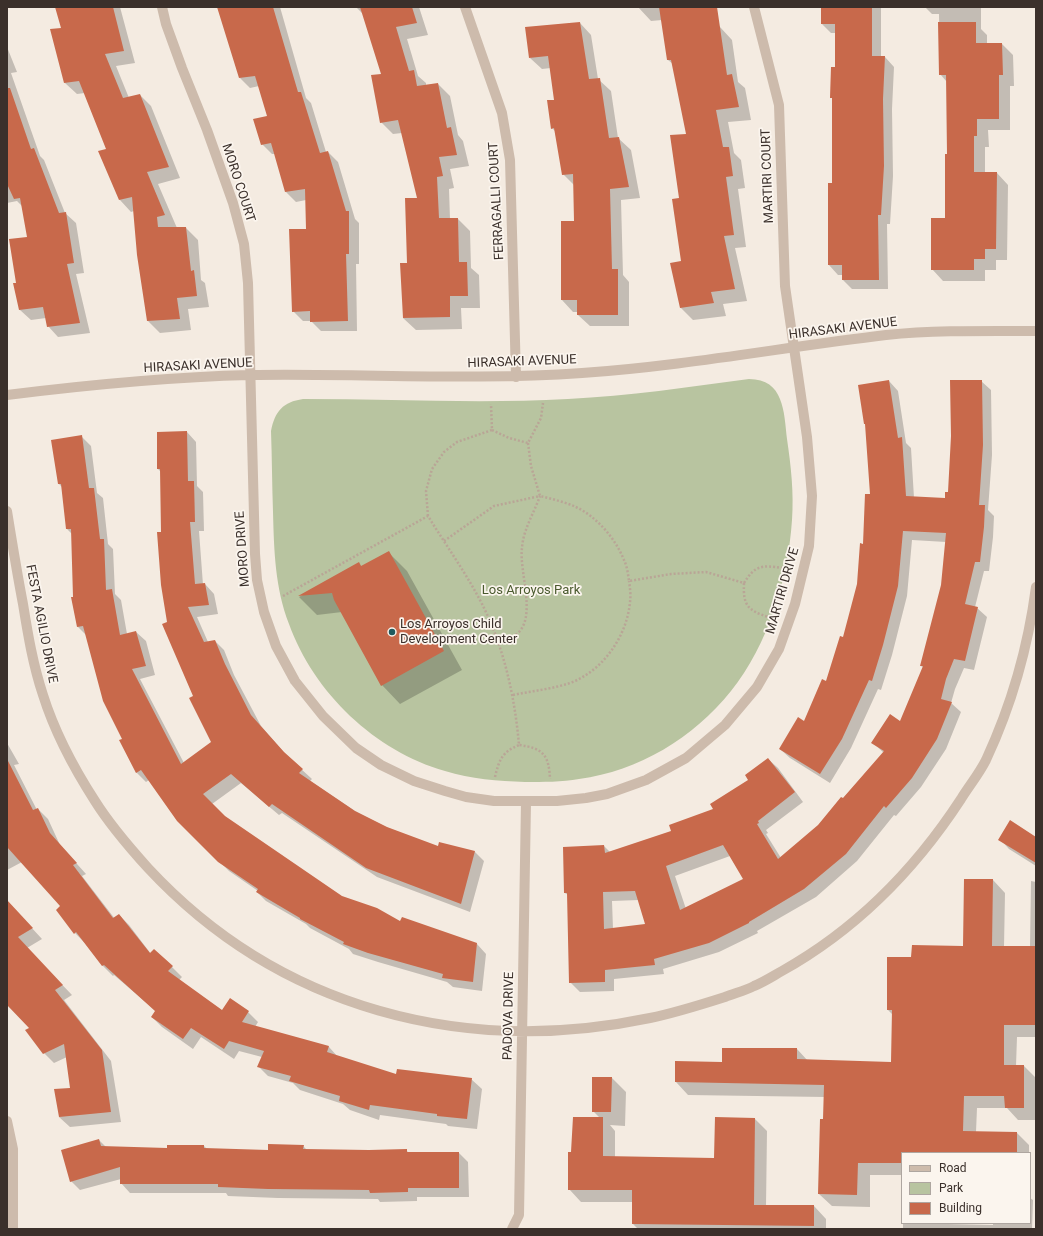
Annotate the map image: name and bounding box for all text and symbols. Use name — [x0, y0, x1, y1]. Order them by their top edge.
street label: MARTIRI COURT — [759, 128, 777, 224]
street label: MORO COURT — [218, 142, 258, 224]
street label: FERRAGALLI COURT — [486, 142, 508, 260]
street label: HIRASAKI AVENUE — [788, 315, 898, 343]
street label: HIRASAKI AVENUE — [467, 352, 577, 372]
street label: HIRASAKI AVENUE — [143, 355, 253, 377]
street label: MORO DRIVE — [233, 510, 253, 588]
street label: MARTIRI DRIVE — [763, 546, 803, 636]
street label: FESTA AGILIO DRIVE — [22, 563, 60, 685]
park label: Los Arroyos Park — [482, 583, 580, 599]
place label: Los Arroyos Child Development Center — [400, 617, 517, 648]
marker: Los Arroyos Child Development Center — [387, 627, 397, 637]
street label: PADOVA DRIVE — [500, 972, 518, 1060]
legend — [901, 1152, 1031, 1224]
text: Road — [939, 1161, 967, 1175]
text: Park — [939, 1181, 963, 1195]
text: Building — [939, 1201, 982, 1215]

